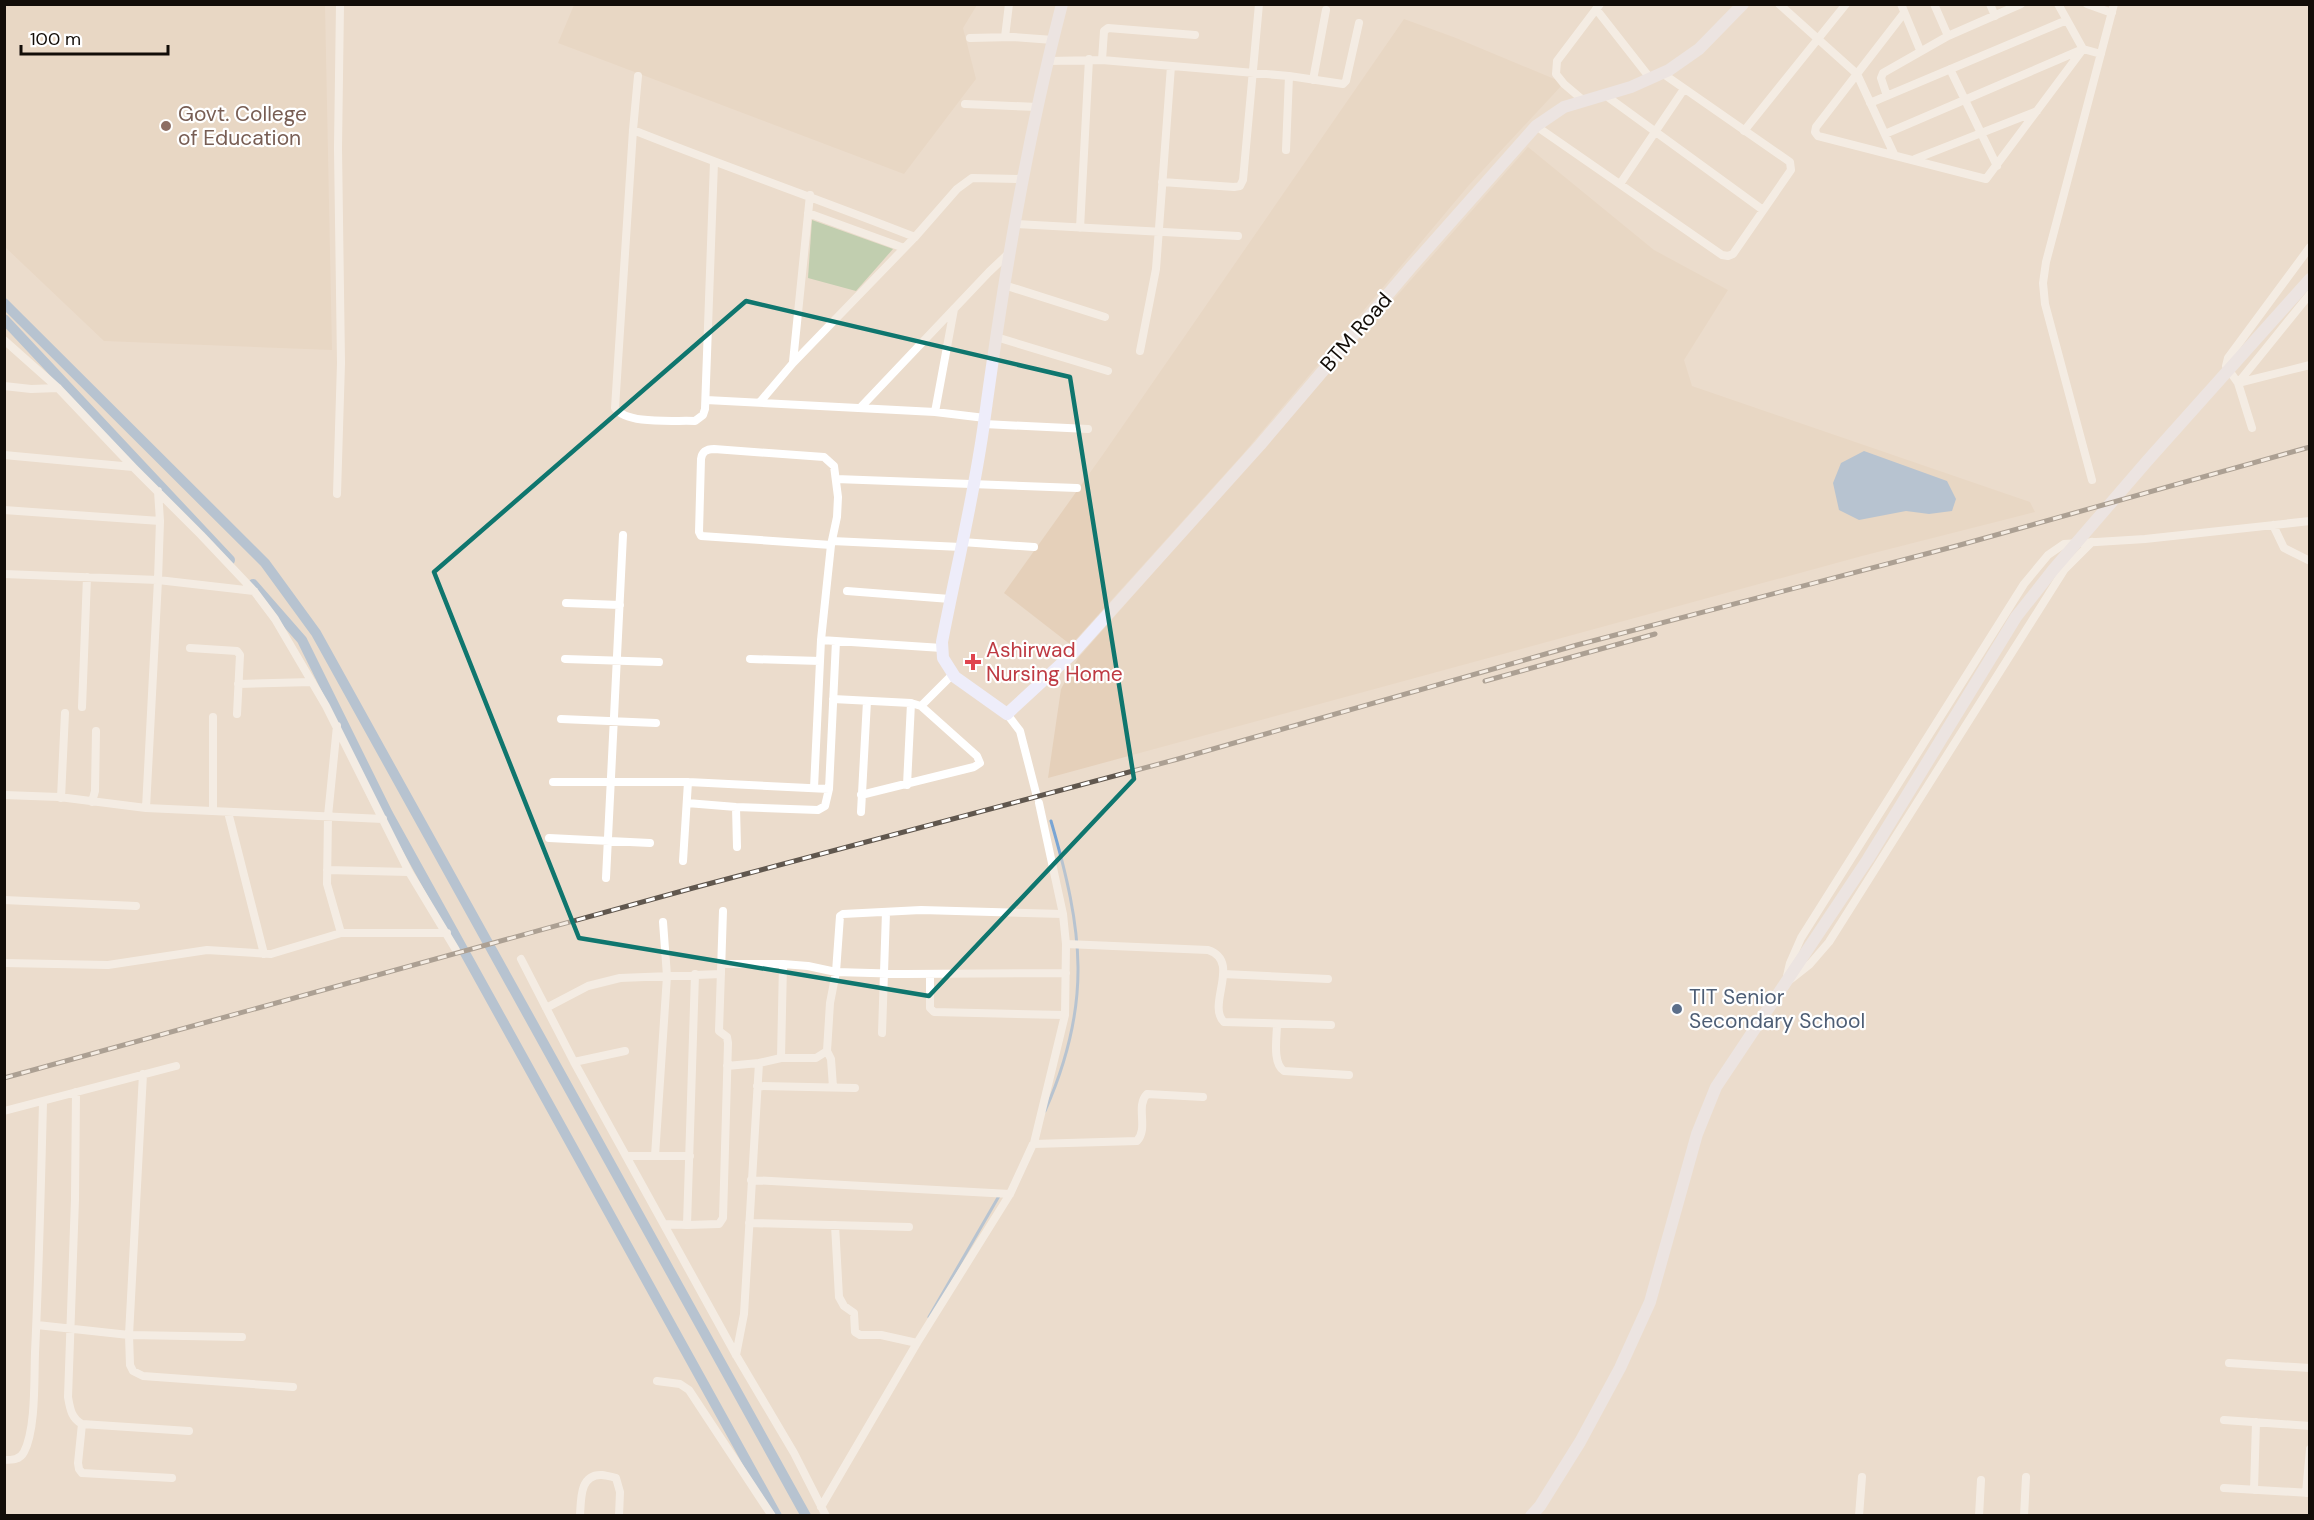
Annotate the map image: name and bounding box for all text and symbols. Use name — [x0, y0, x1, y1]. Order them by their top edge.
scale bar — [21, 18, 168, 56]
text: 100 m — [30, 27, 81, 51]
place label: Govt. College of Education — [178, 100, 307, 152]
marker: Govt. College of Education — [159, 119, 173, 133]
street label: BTM Road — [1314, 287, 1398, 377]
place label: Ashirwad Nursing Home — [986, 636, 1123, 688]
marker: Ashirwad Nursing Home — [964, 653, 982, 671]
place label: TIT Senior Secondary School — [1689, 983, 1865, 1035]
marker: TIT Senior Secondary School — [1670, 1002, 1684, 1016]

